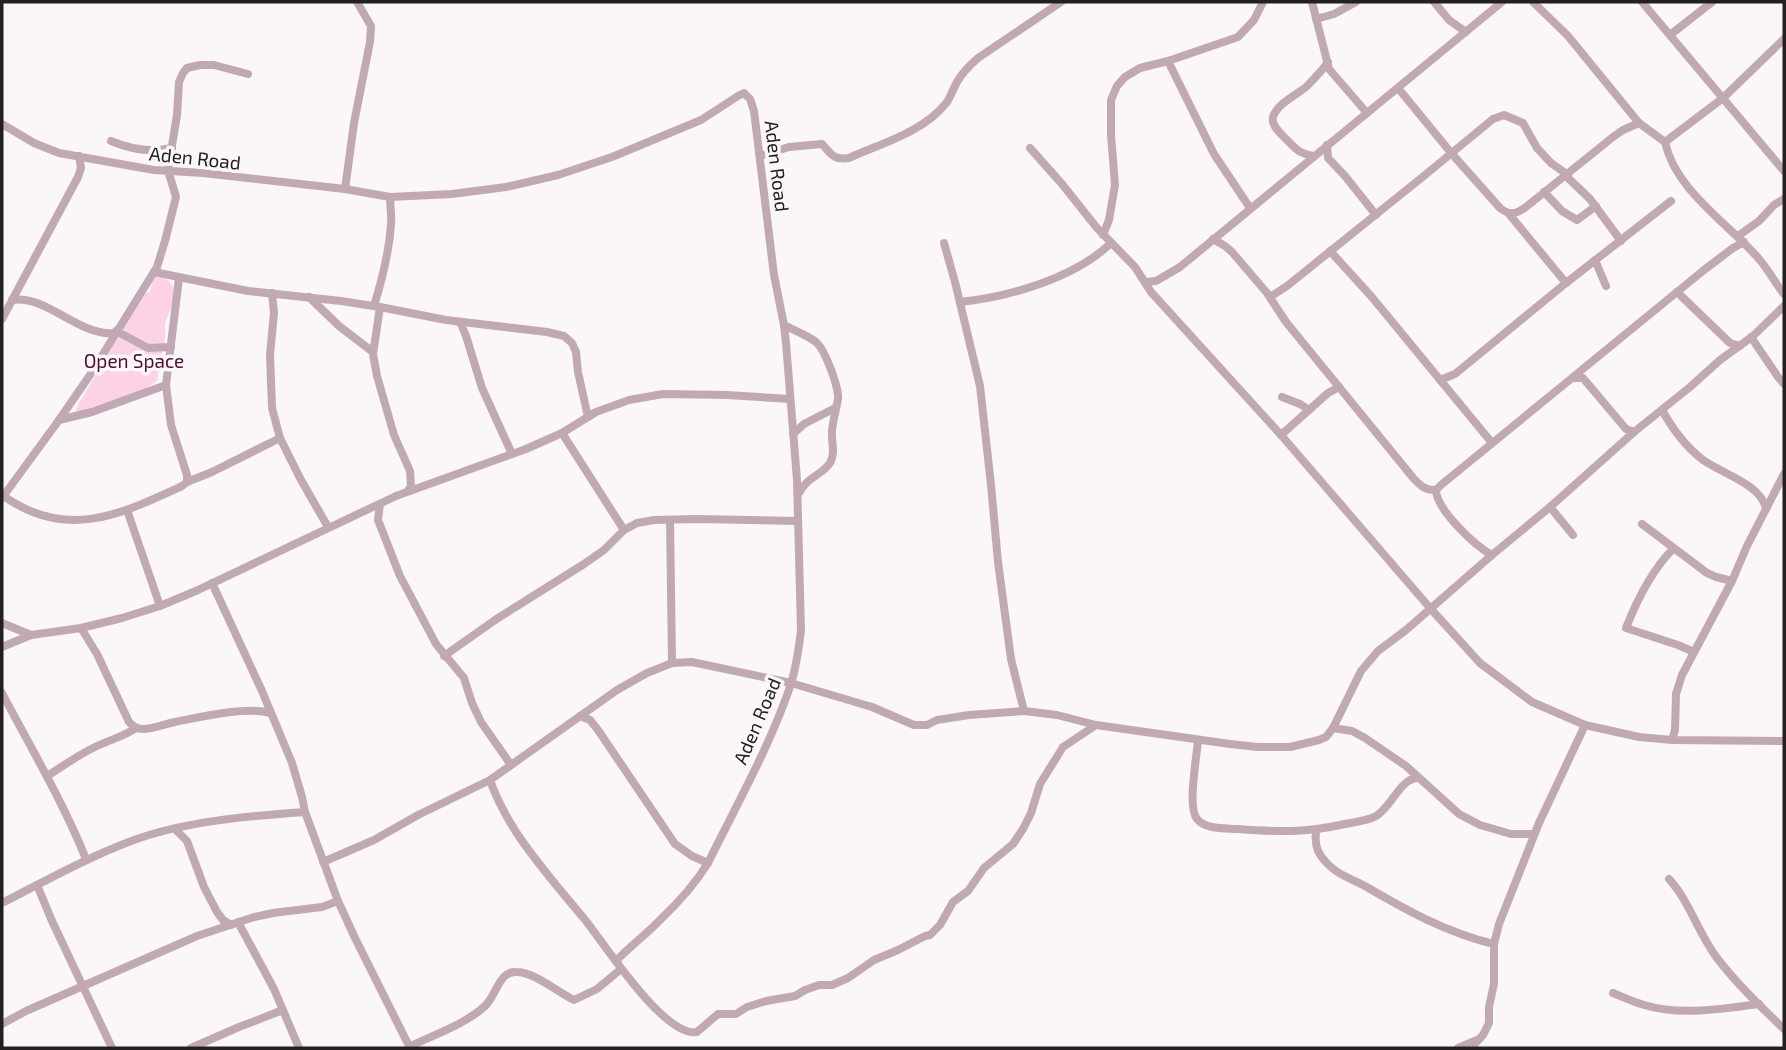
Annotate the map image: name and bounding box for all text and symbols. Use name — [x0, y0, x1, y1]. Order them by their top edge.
street label: Aden Road — [760, 119, 795, 213]
street label: Aden Road — [148, 141, 242, 174]
park label: Open Space — [84, 349, 184, 372]
street label: Aden Road — [728, 674, 785, 768]

